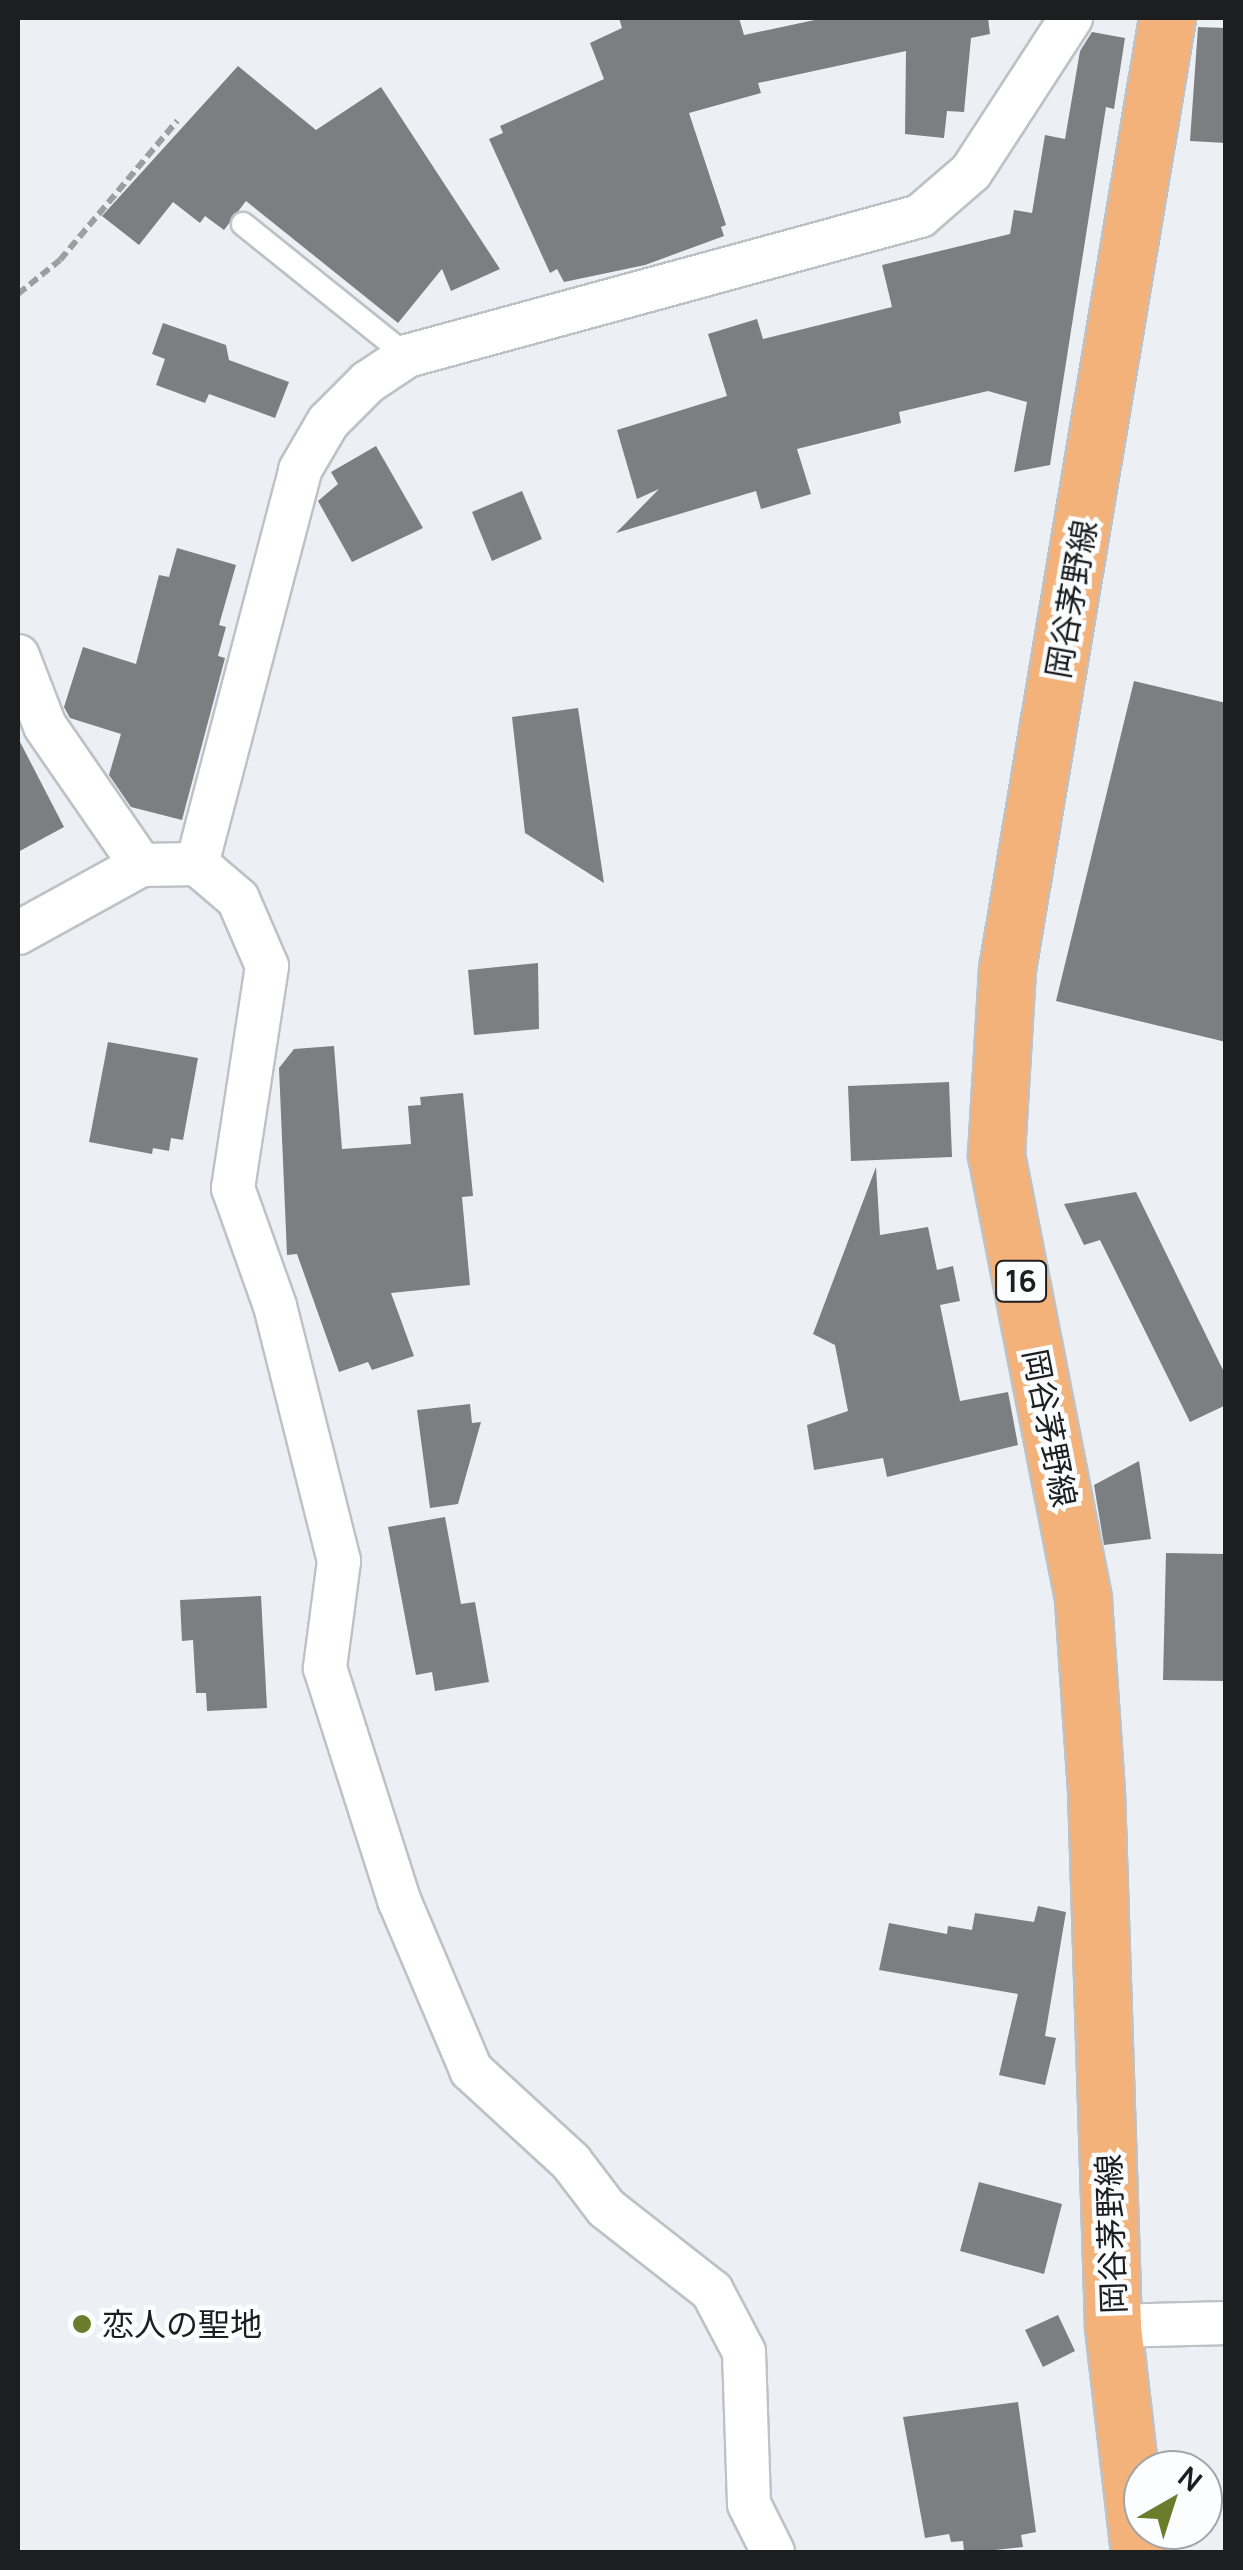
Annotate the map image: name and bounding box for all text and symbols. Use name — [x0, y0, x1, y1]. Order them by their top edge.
street label: 岡谷茅野線 — [1038, 517, 1104, 681]
road number: 16 — [994, 1256, 1048, 1306]
street label: 岡谷茅野線 — [1016, 1346, 1084, 1510]
street label: 岡谷茅野線 — [1089, 2153, 1133, 2315]
place label: 恋人の聖地 — [102, 2305, 262, 2343]
marker: 恋人の聖地 — [71, 2313, 93, 2335]
north arrow — [1123, 2450, 1223, 2550]
text: N — [1171, 2457, 1210, 2499]

